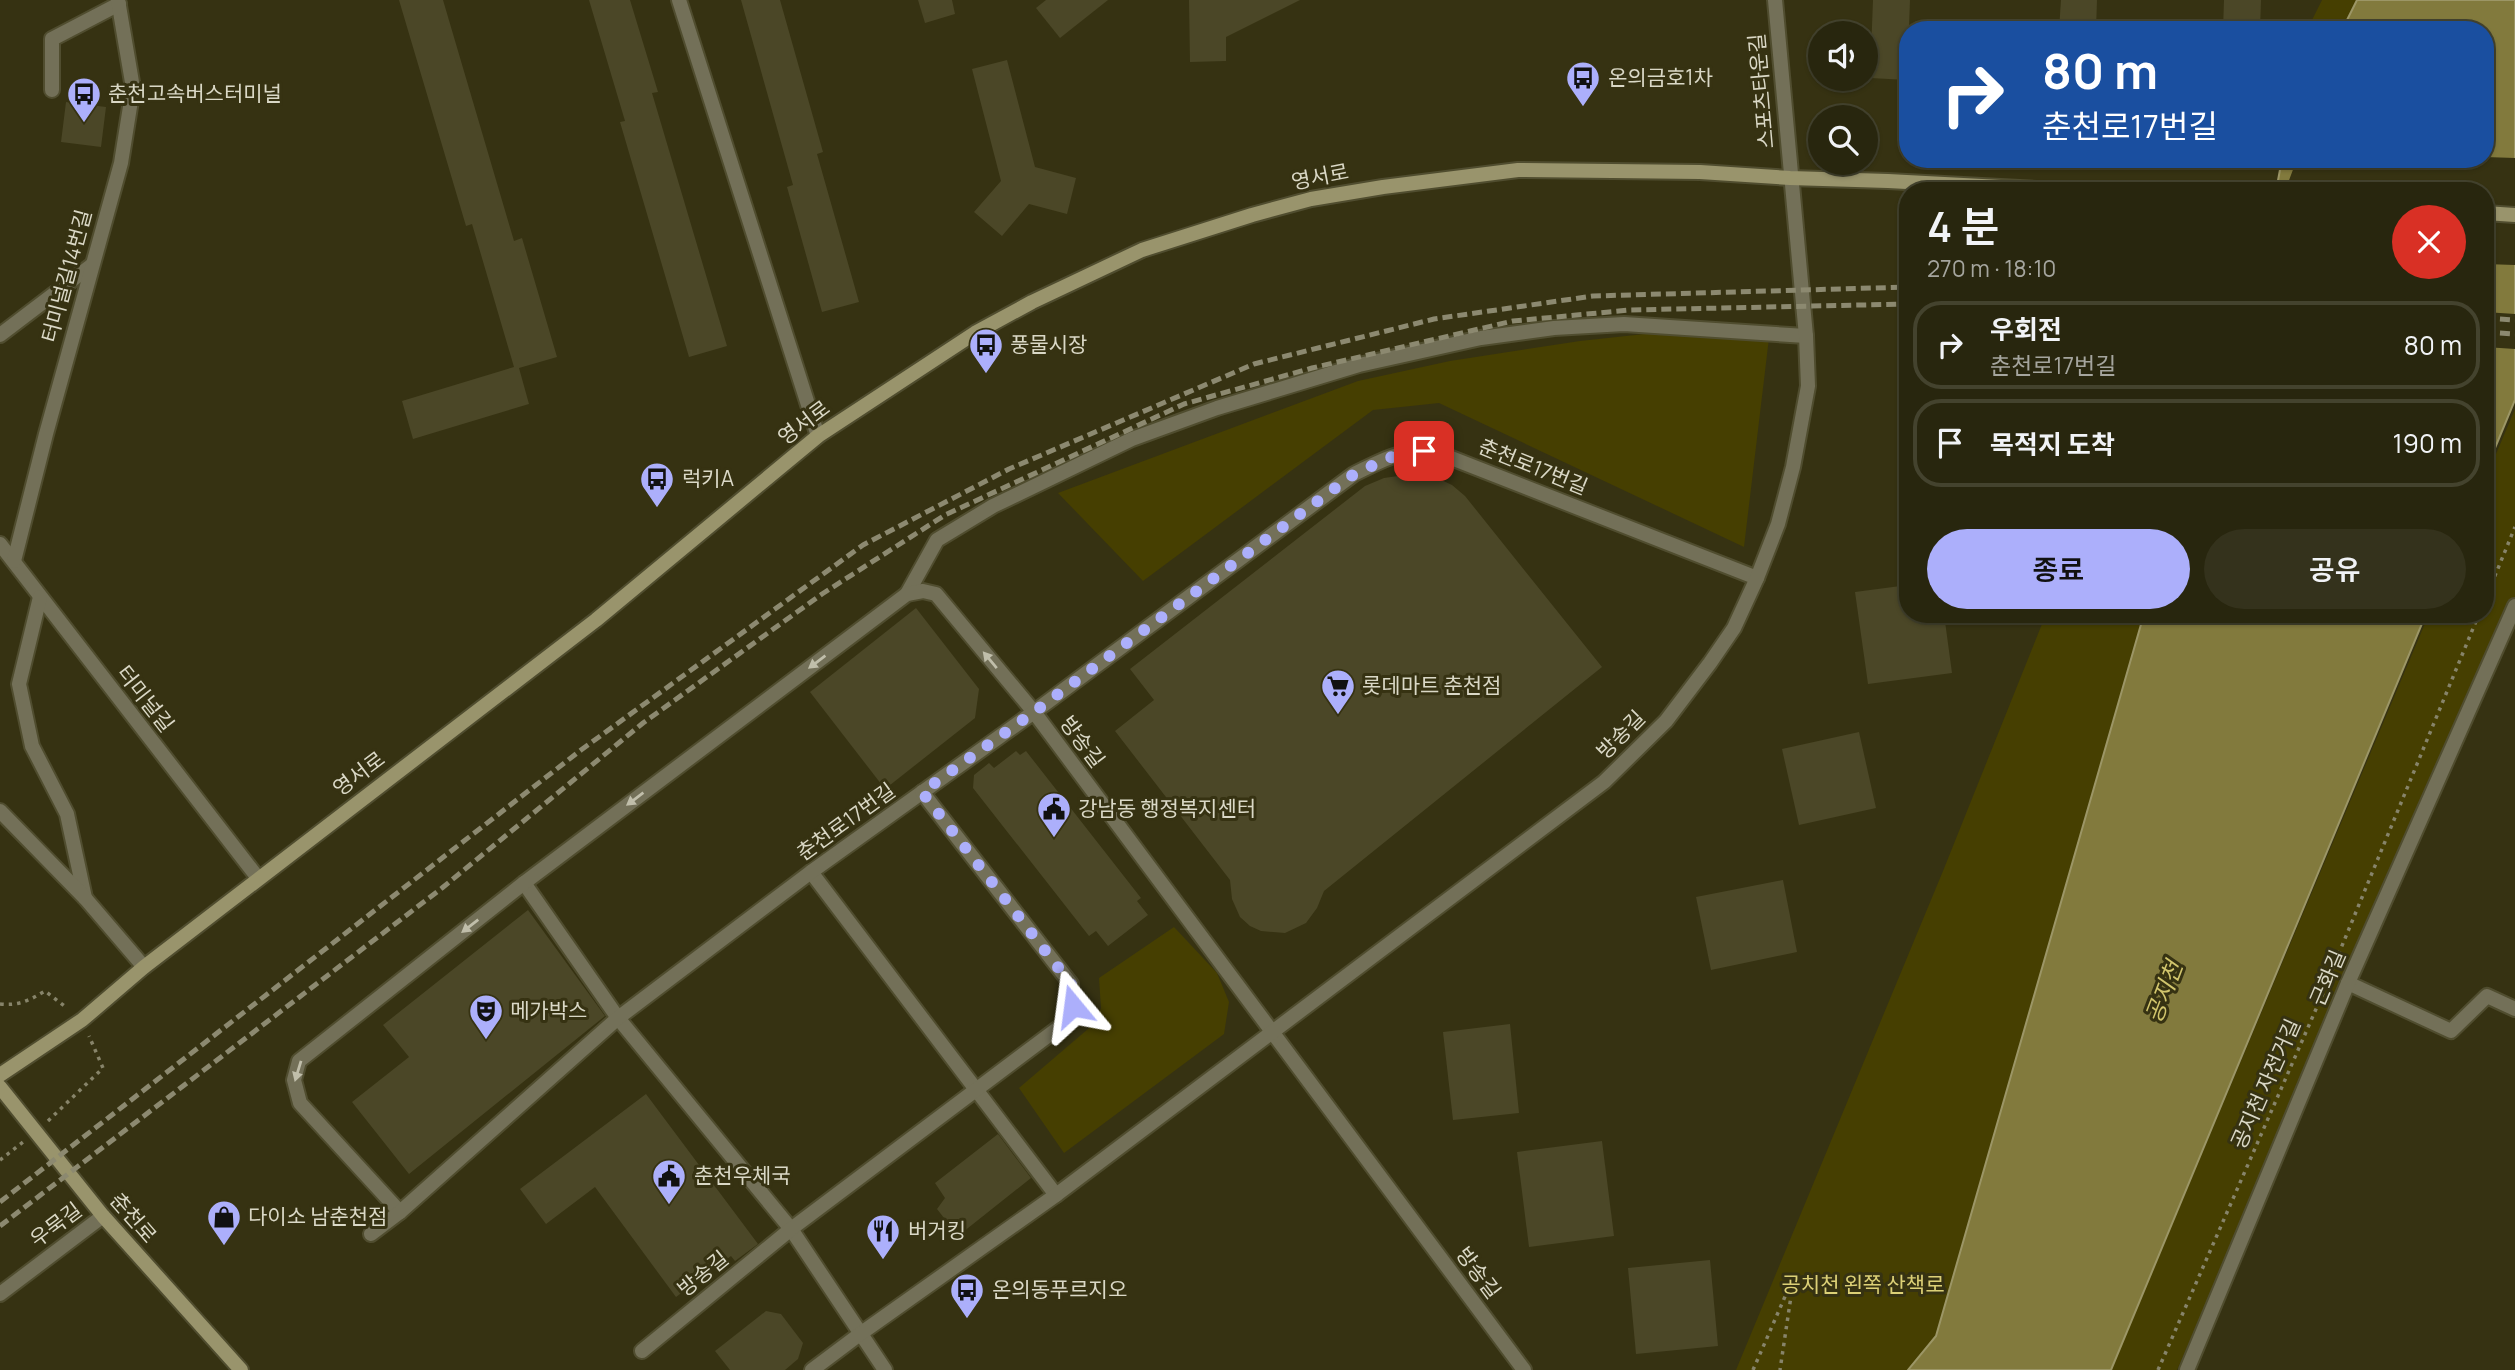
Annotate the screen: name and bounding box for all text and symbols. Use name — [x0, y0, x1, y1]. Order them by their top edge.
map controls — [1808, 21, 1878, 175]
button: sound — [1808, 21, 1878, 91]
street label: 스포츠타운길 — [1742, 32, 1780, 150]
text: 80 m — [2042, 37, 2158, 104]
icon: right — [1927, 49, 2018, 140]
bus stop icon: 온의금호1차 — [1564, 59, 1602, 108]
place label: 온의금호1차 — [1608, 63, 1713, 91]
bus stop icon: 춘천고속버스터미널 — [65, 75, 103, 124]
place label: 춘천고속버스터미널 — [108, 79, 282, 107]
text: 춘천로17번길 — [2042, 104, 2218, 148]
button: search — [1808, 105, 1878, 175]
street label: 영서로 — [1289, 157, 1351, 195]
text: 4 분 — [1927, 197, 1999, 255]
button: close — [2392, 205, 2466, 279]
street label: 터미널길14번길 — [35, 206, 97, 345]
text: 270 m · 18:10 — [1927, 252, 2056, 284]
text: 우회전 — [1990, 311, 2062, 347]
bus stop icon: 풍물시장 — [967, 326, 1005, 375]
icon: right — [1931, 326, 1969, 364]
text: 80 m — [2404, 327, 2462, 363]
place label: 풍물시장 — [1010, 330, 1087, 358]
text: 춘천로17번길 — [1990, 349, 2116, 381]
street label: 영서로 — [772, 394, 835, 451]
pin — [1394, 421, 1454, 481]
icon: arrive — [1931, 424, 1969, 462]
text: 190 m — [2393, 425, 2462, 461]
text: 목적지 도착 — [1990, 426, 2115, 462]
street label: 춘천로17번길 — [1475, 431, 1592, 501]
icon: arrive — [1405, 432, 1443, 470]
bus stop icon: 럭키A — [638, 460, 676, 509]
place label: 럭키A — [682, 464, 734, 492]
button: 종료 — [1927, 529, 2190, 609]
button: 공유 — [2204, 529, 2466, 609]
one-way arrow — [983, 651, 998, 668]
one-way arrow — [808, 654, 826, 668]
street label: 터미널길 — [111, 659, 181, 737]
supermarket icon: 롯데마트 춘천점 — [1319, 667, 1357, 716]
place label: 롯데마트 춘천점 — [1362, 671, 1501, 699]
street label: 방송길 — [1590, 704, 1651, 765]
street label: 방송길 — [1054, 710, 1111, 773]
street label: 영서로 — [327, 745, 390, 802]
street label: 춘천로17번길 — [791, 776, 900, 866]
public building icon: 강남동 행정복지센터 — [1035, 790, 1073, 839]
one-way arrow — [626, 792, 645, 806]
place label: 강남동 행정복지센터 — [1078, 794, 1256, 822]
one-way arrow — [462, 918, 480, 933]
street label: 근화길 — [2303, 945, 2351, 1010]
water label: 공지천 — [2137, 954, 2190, 1027]
position arrow — [1036, 969, 1110, 1043]
theatre icon: 메가박스 — [467, 992, 505, 1041]
place label: 메가박스 — [510, 996, 587, 1024]
street label: 공지천 자전거길 — [2224, 1014, 2306, 1153]
one-way arrow — [292, 1060, 302, 1081]
public building icon: 춘천우체국 — [650, 1157, 688, 1206]
place label: 춘천우체국 — [694, 1161, 791, 1189]
street label: 춘천로 — [104, 1186, 163, 1248]
street label: 우묵길 — [24, 1196, 87, 1253]
shop icon: 다이소 남춘천점 — [205, 1198, 243, 1247]
place label: 다이소 남춘천점 — [248, 1202, 387, 1230]
restaurant icon: 버거킹 — [864, 1212, 902, 1261]
place label: 버거킹 — [908, 1216, 966, 1244]
street label: 방송길 — [1450, 1241, 1507, 1304]
street label: 방송길 — [671, 1244, 734, 1302]
park label: 공치천 왼쪽 산책로 — [1782, 1270, 1944, 1298]
bus stop icon: 온의동푸르지오 — [948, 1271, 986, 1320]
place label: 온의동푸르지오 — [992, 1275, 1127, 1303]

